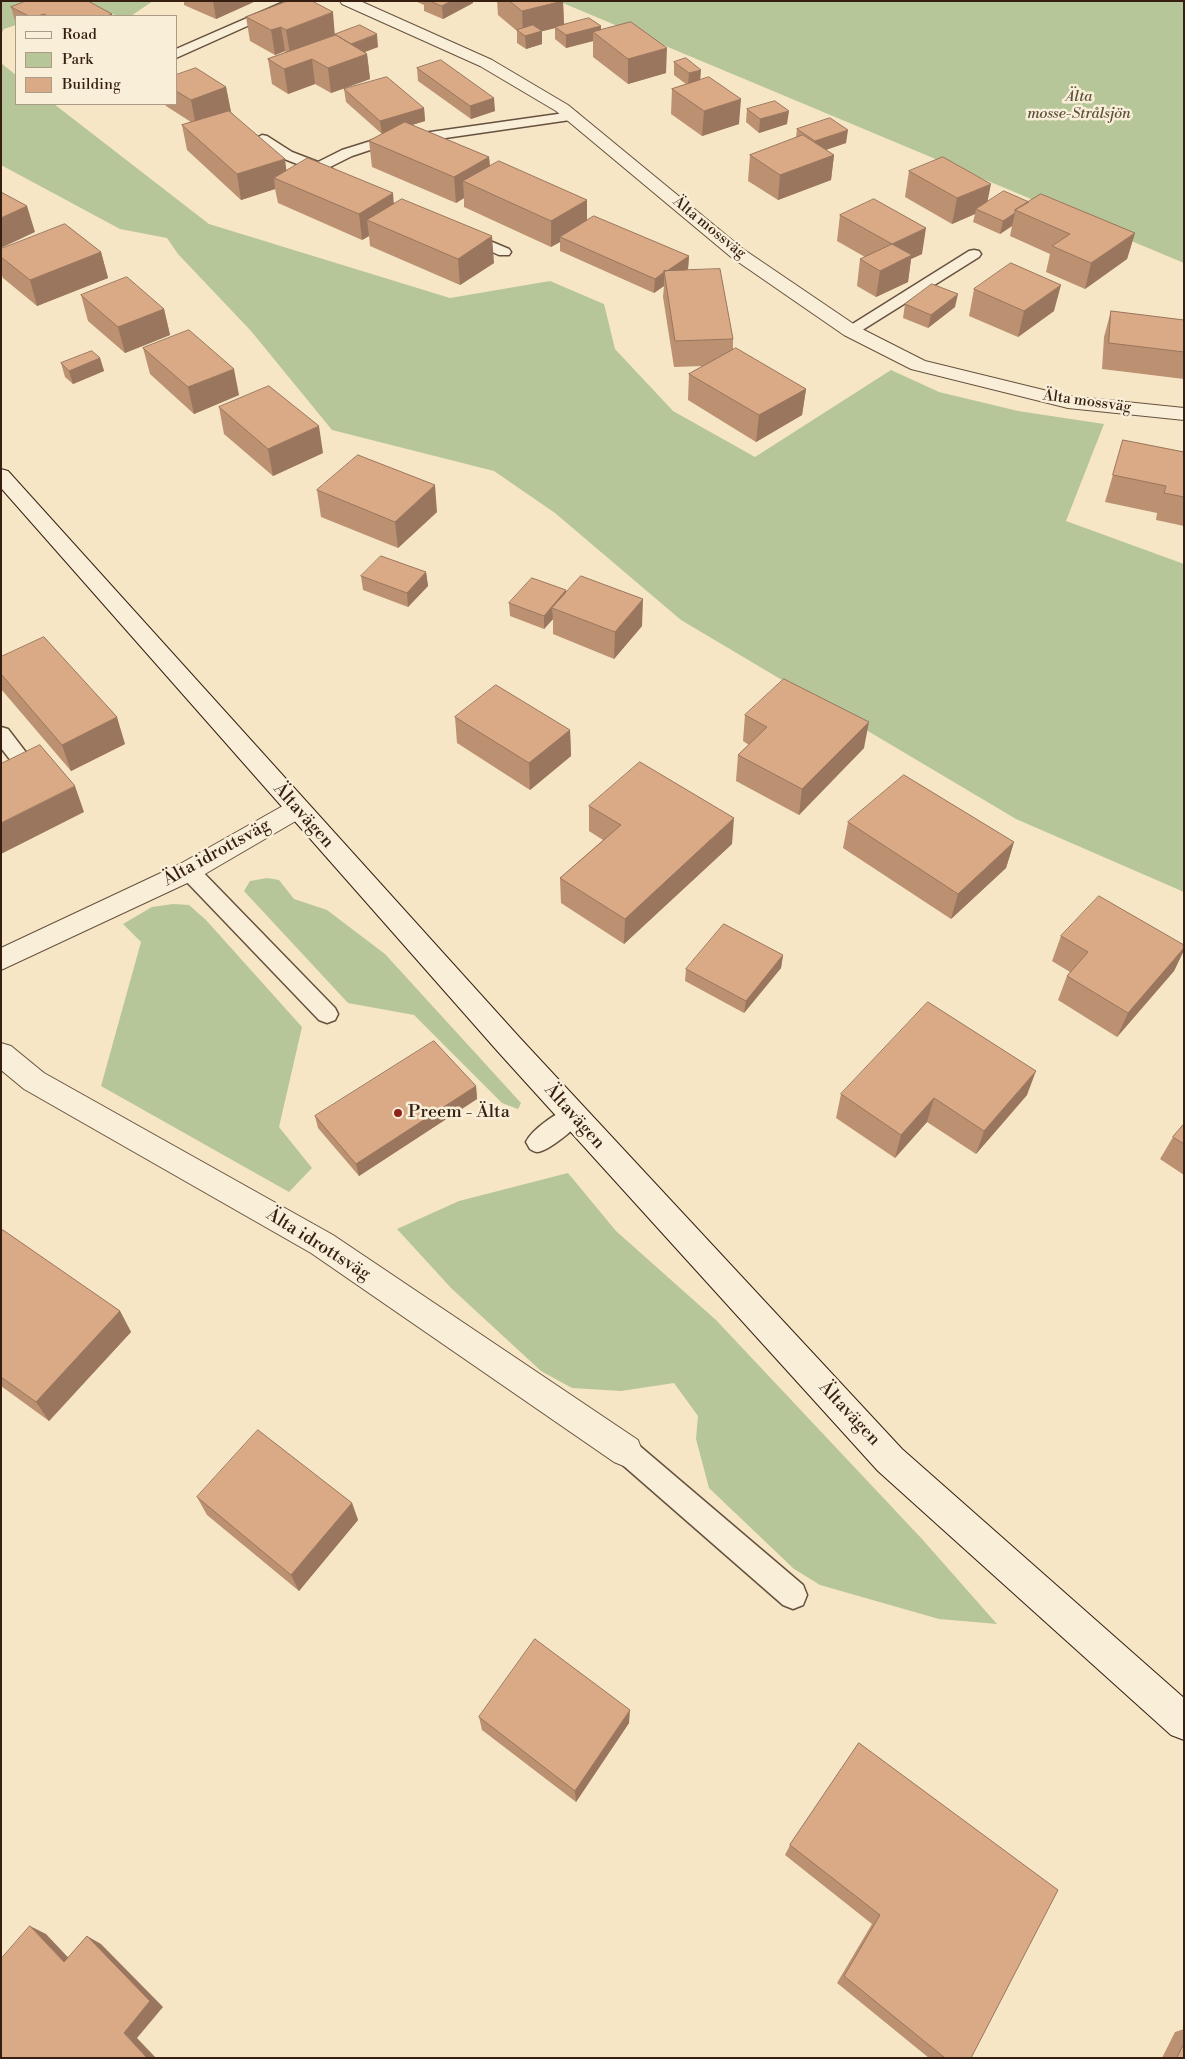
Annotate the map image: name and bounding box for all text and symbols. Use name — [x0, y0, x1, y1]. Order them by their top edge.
legend — [15, 15, 178, 105]
text: Road — [62, 25, 97, 44]
text: Park — [62, 50, 93, 69]
text: Building — [62, 75, 121, 94]
park label: Älta mosse-Strålsjön — [1027, 88, 1131, 123]
street label: Älta mossväg — [669, 193, 749, 263]
street label: Älta mossväg — [1042, 387, 1132, 417]
street label: Ältavägen — [268, 779, 338, 853]
street label: Älta idrottsväg — [160, 815, 274, 891]
street label: Ältavägen — [539, 1080, 609, 1154]
place label: Preem - Älta — [408, 1102, 510, 1124]
marker: Preem - Älta — [392, 1107, 404, 1119]
street label: Älta idrottsväg — [262, 1204, 374, 1286]
street label: Ältavägen — [814, 1377, 884, 1451]

